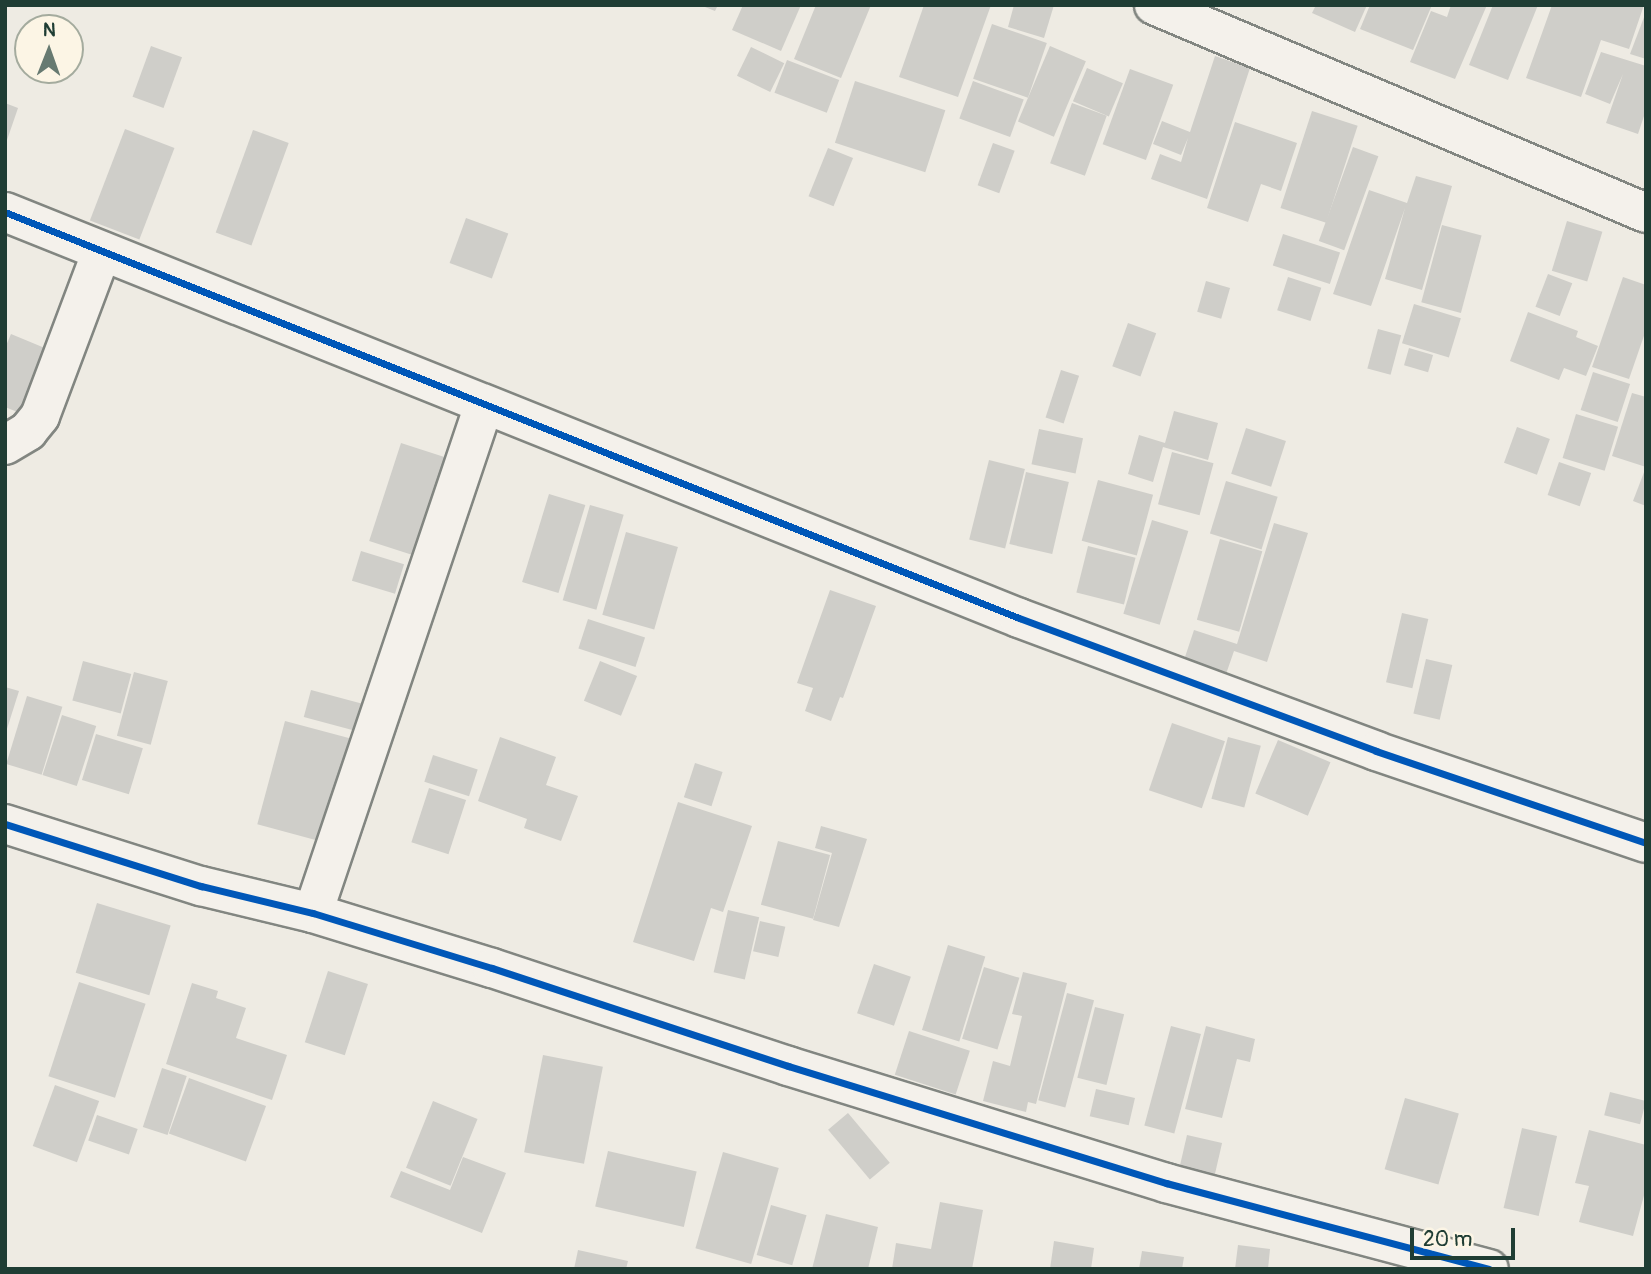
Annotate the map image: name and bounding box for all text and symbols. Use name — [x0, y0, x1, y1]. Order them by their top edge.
north arrow — [14, 14, 84, 84]
text: N — [43, 18, 56, 42]
scale bar — [1413, 1214, 1518, 1258]
text: 20 m — [1423, 1226, 1472, 1253]

